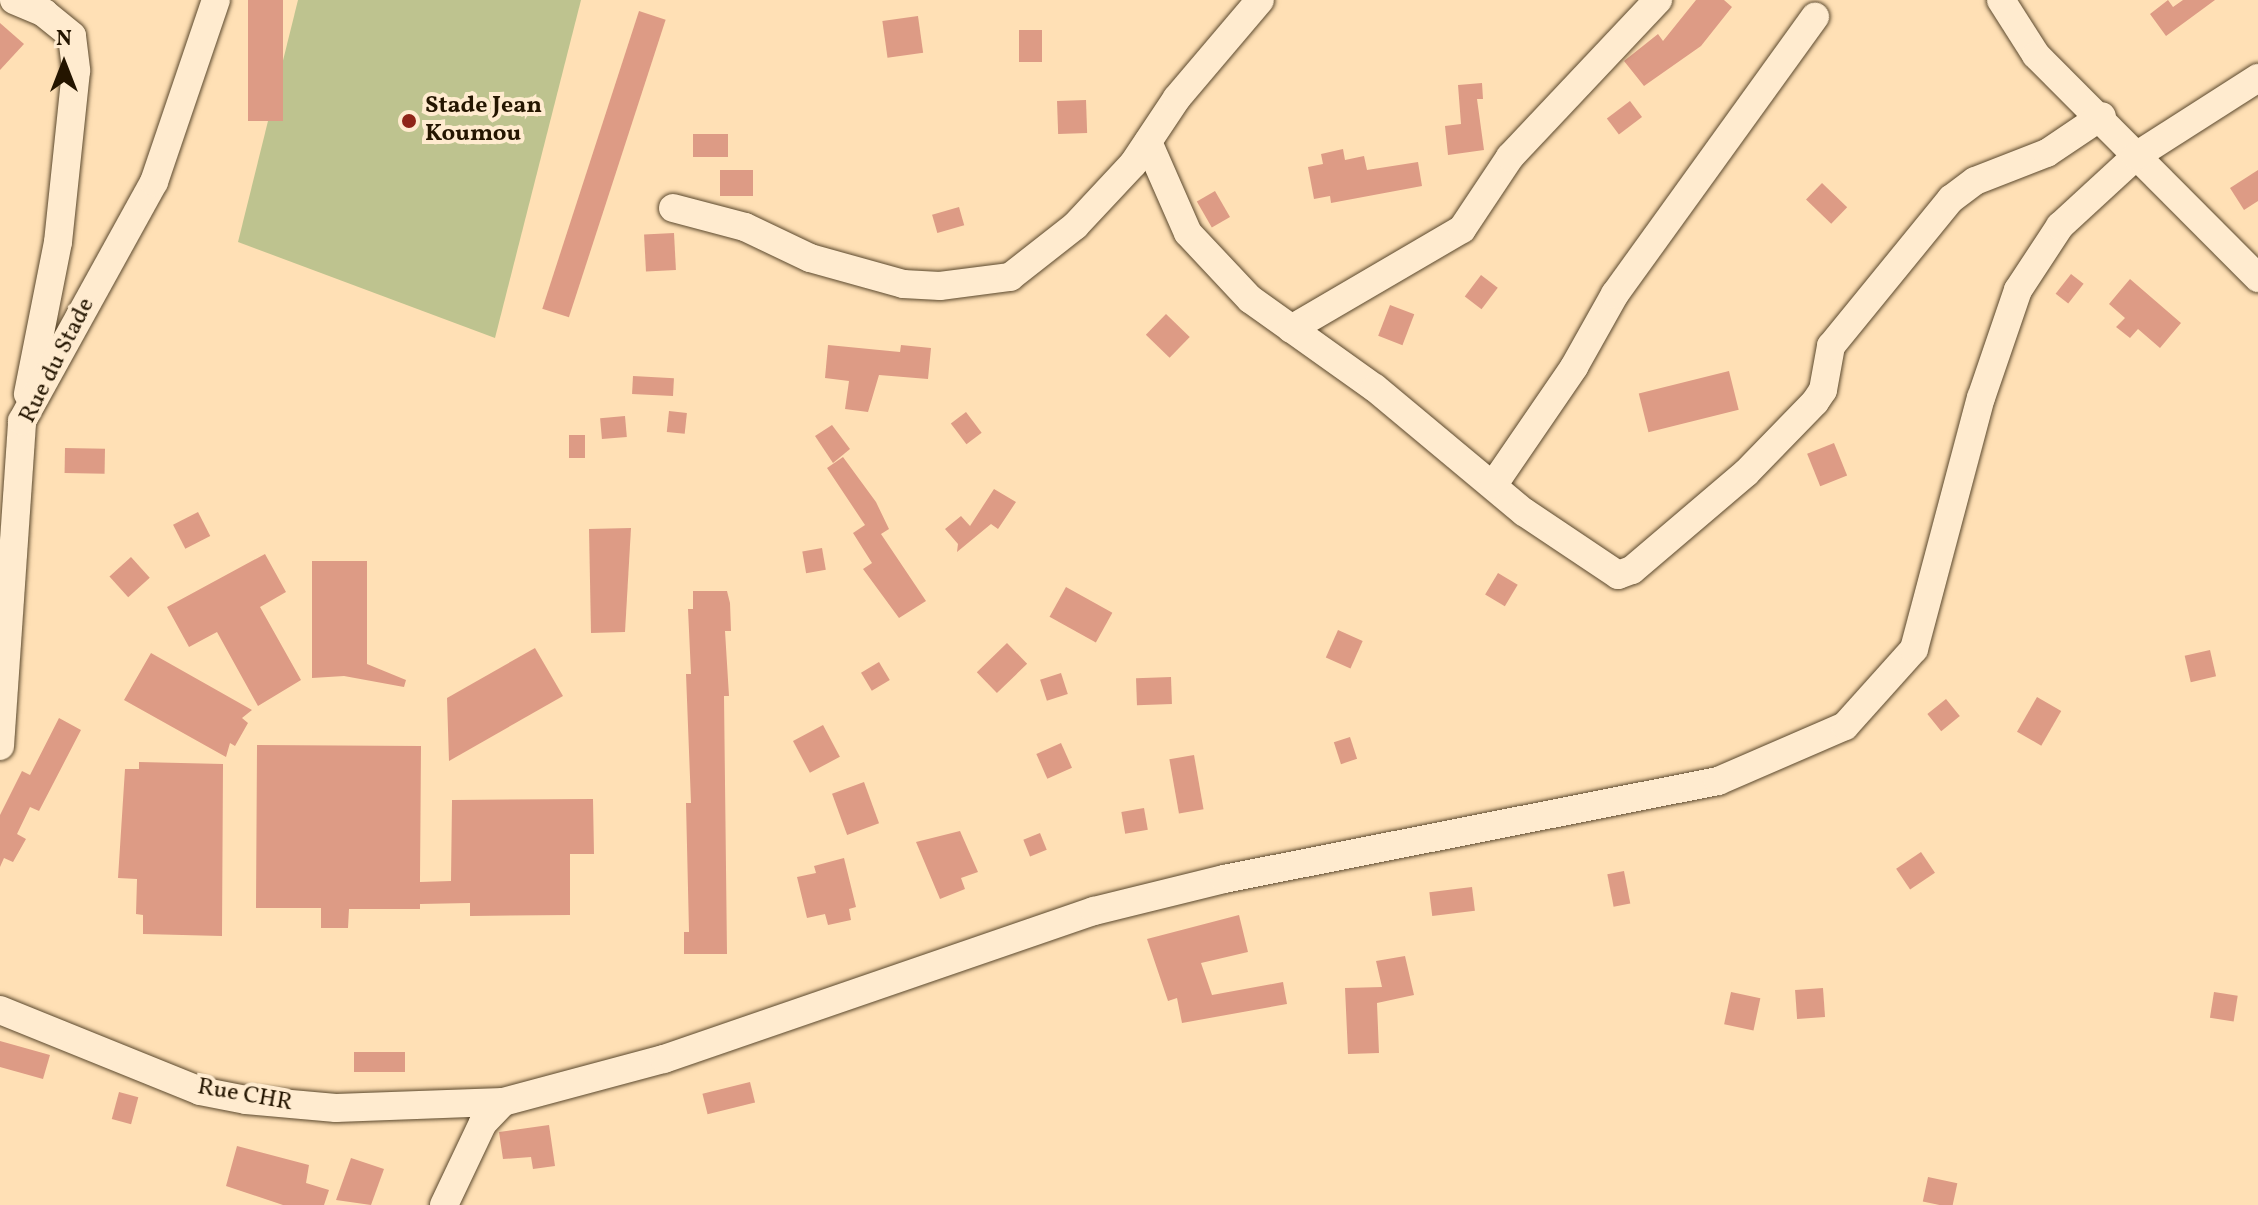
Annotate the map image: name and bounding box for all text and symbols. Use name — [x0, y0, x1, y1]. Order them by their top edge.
north arrow — [24, 24, 104, 104]
text: N — [56, 24, 72, 55]
place label: Stade Jean Koumou — [425, 93, 542, 149]
marker: Stade Jean Koumou — [400, 112, 418, 130]
street label: Rue du Stade — [14, 294, 102, 428]
street label: Rue CHR — [195, 1073, 295, 1119]

